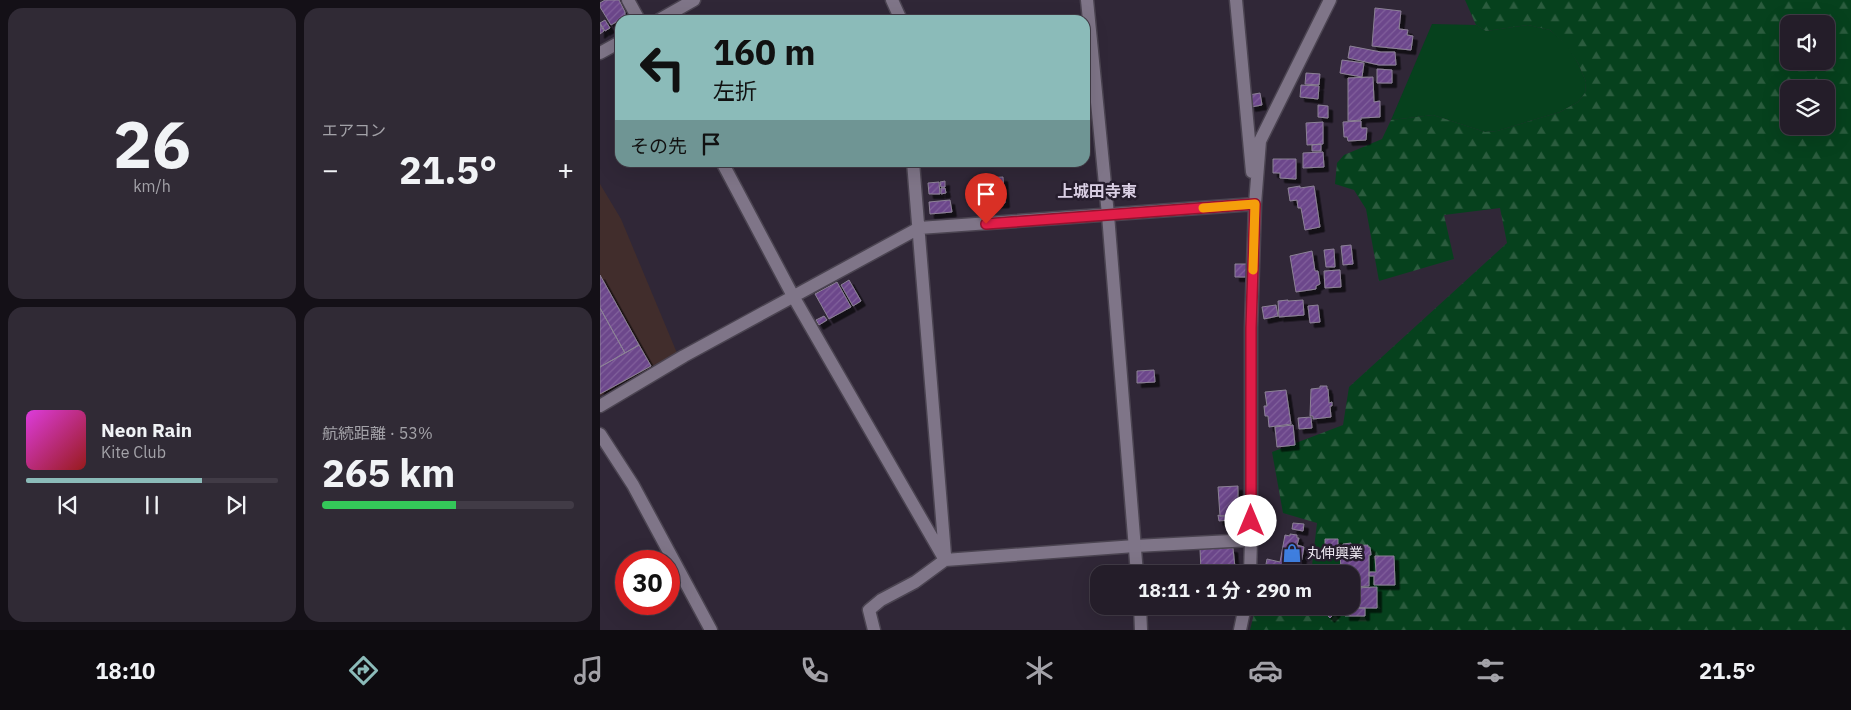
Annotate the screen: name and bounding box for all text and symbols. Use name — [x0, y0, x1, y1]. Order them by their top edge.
map controls — [1780, 15, 1835, 135]
button: sound — [1780, 15, 1835, 70]
text: 160 m — [713, 29, 816, 75]
icon: left — [630, 35, 695, 100]
text: 左折 — [713, 76, 757, 105]
button: layers — [1780, 80, 1835, 135]
text: 26 — [113, 101, 191, 186]
text: エアコン — [322, 120, 386, 140]
icon: arrive — [697, 130, 725, 158]
text: その先 — [630, 134, 687, 158]
text: 21.5° — [399, 145, 497, 194]
text: − — [322, 151, 339, 188]
text: + — [557, 151, 574, 188]
pin — [965, 173, 1007, 224]
text: km/h — [133, 176, 171, 196]
icon: arrive — [972, 180, 1000, 208]
district label: 上城田寺東 — [1057, 181, 1137, 201]
text: Neon Rain — [101, 418, 192, 442]
text: 航続距離 · 53% — [322, 423, 433, 443]
text: Kite Club — [101, 442, 166, 462]
text: 265 km — [322, 448, 455, 497]
icon: previous — [54, 491, 82, 519]
icon: pause — [138, 491, 166, 519]
icon: next — [222, 491, 250, 519]
position arrow — [1224, 494, 1276, 546]
shop icon: 丸伸興業 — [1281, 542, 1303, 564]
place label: 丸伸興業 — [1307, 544, 1363, 562]
speed limit sign: 30 — [615, 550, 680, 615]
text: 18:11 · 1 分 · 290 m — [1138, 578, 1312, 602]
icon: directions — [346, 653, 381, 688]
icon: music — [571, 653, 606, 688]
icon: phone — [797, 653, 832, 688]
icon: climate — [1022, 653, 1057, 688]
icon: car — [1248, 653, 1283, 688]
icon: filters — [1473, 653, 1508, 688]
text: 18:10 — [95, 656, 155, 685]
text: 21.5° — [1699, 656, 1756, 685]

